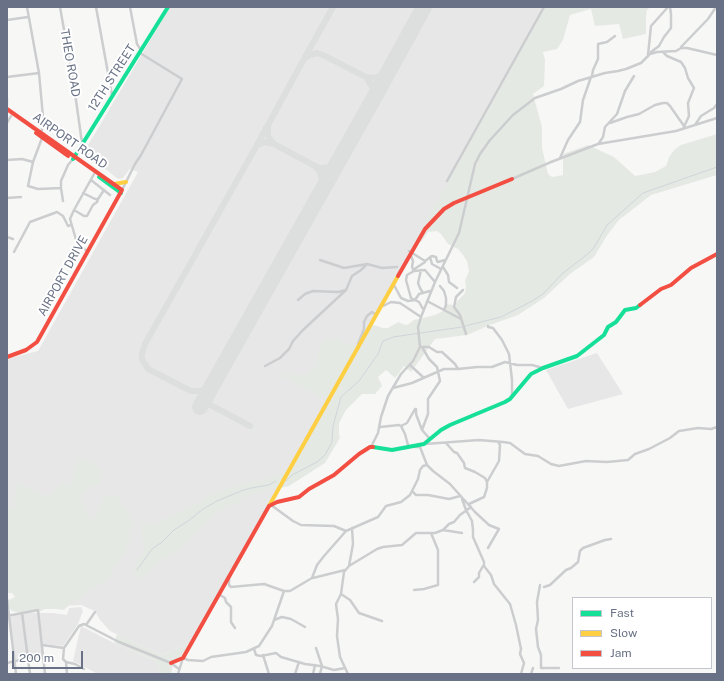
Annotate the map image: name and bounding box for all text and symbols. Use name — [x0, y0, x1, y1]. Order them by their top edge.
street label: THEO ROAD — [57, 28, 83, 98]
street label: 12TH STREET — [85, 42, 139, 114]
street label: AIRPORT ROAD — [30, 110, 110, 172]
street label: AIRPORT DRIVE — [35, 233, 91, 319]
legend — [572, 597, 712, 669]
text: Fast — [610, 606, 634, 620]
text: Slow — [610, 626, 637, 640]
scale bar — [14, 643, 85, 669]
text: Jam — [610, 646, 632, 660]
text: 200 m — [19, 651, 54, 665]

